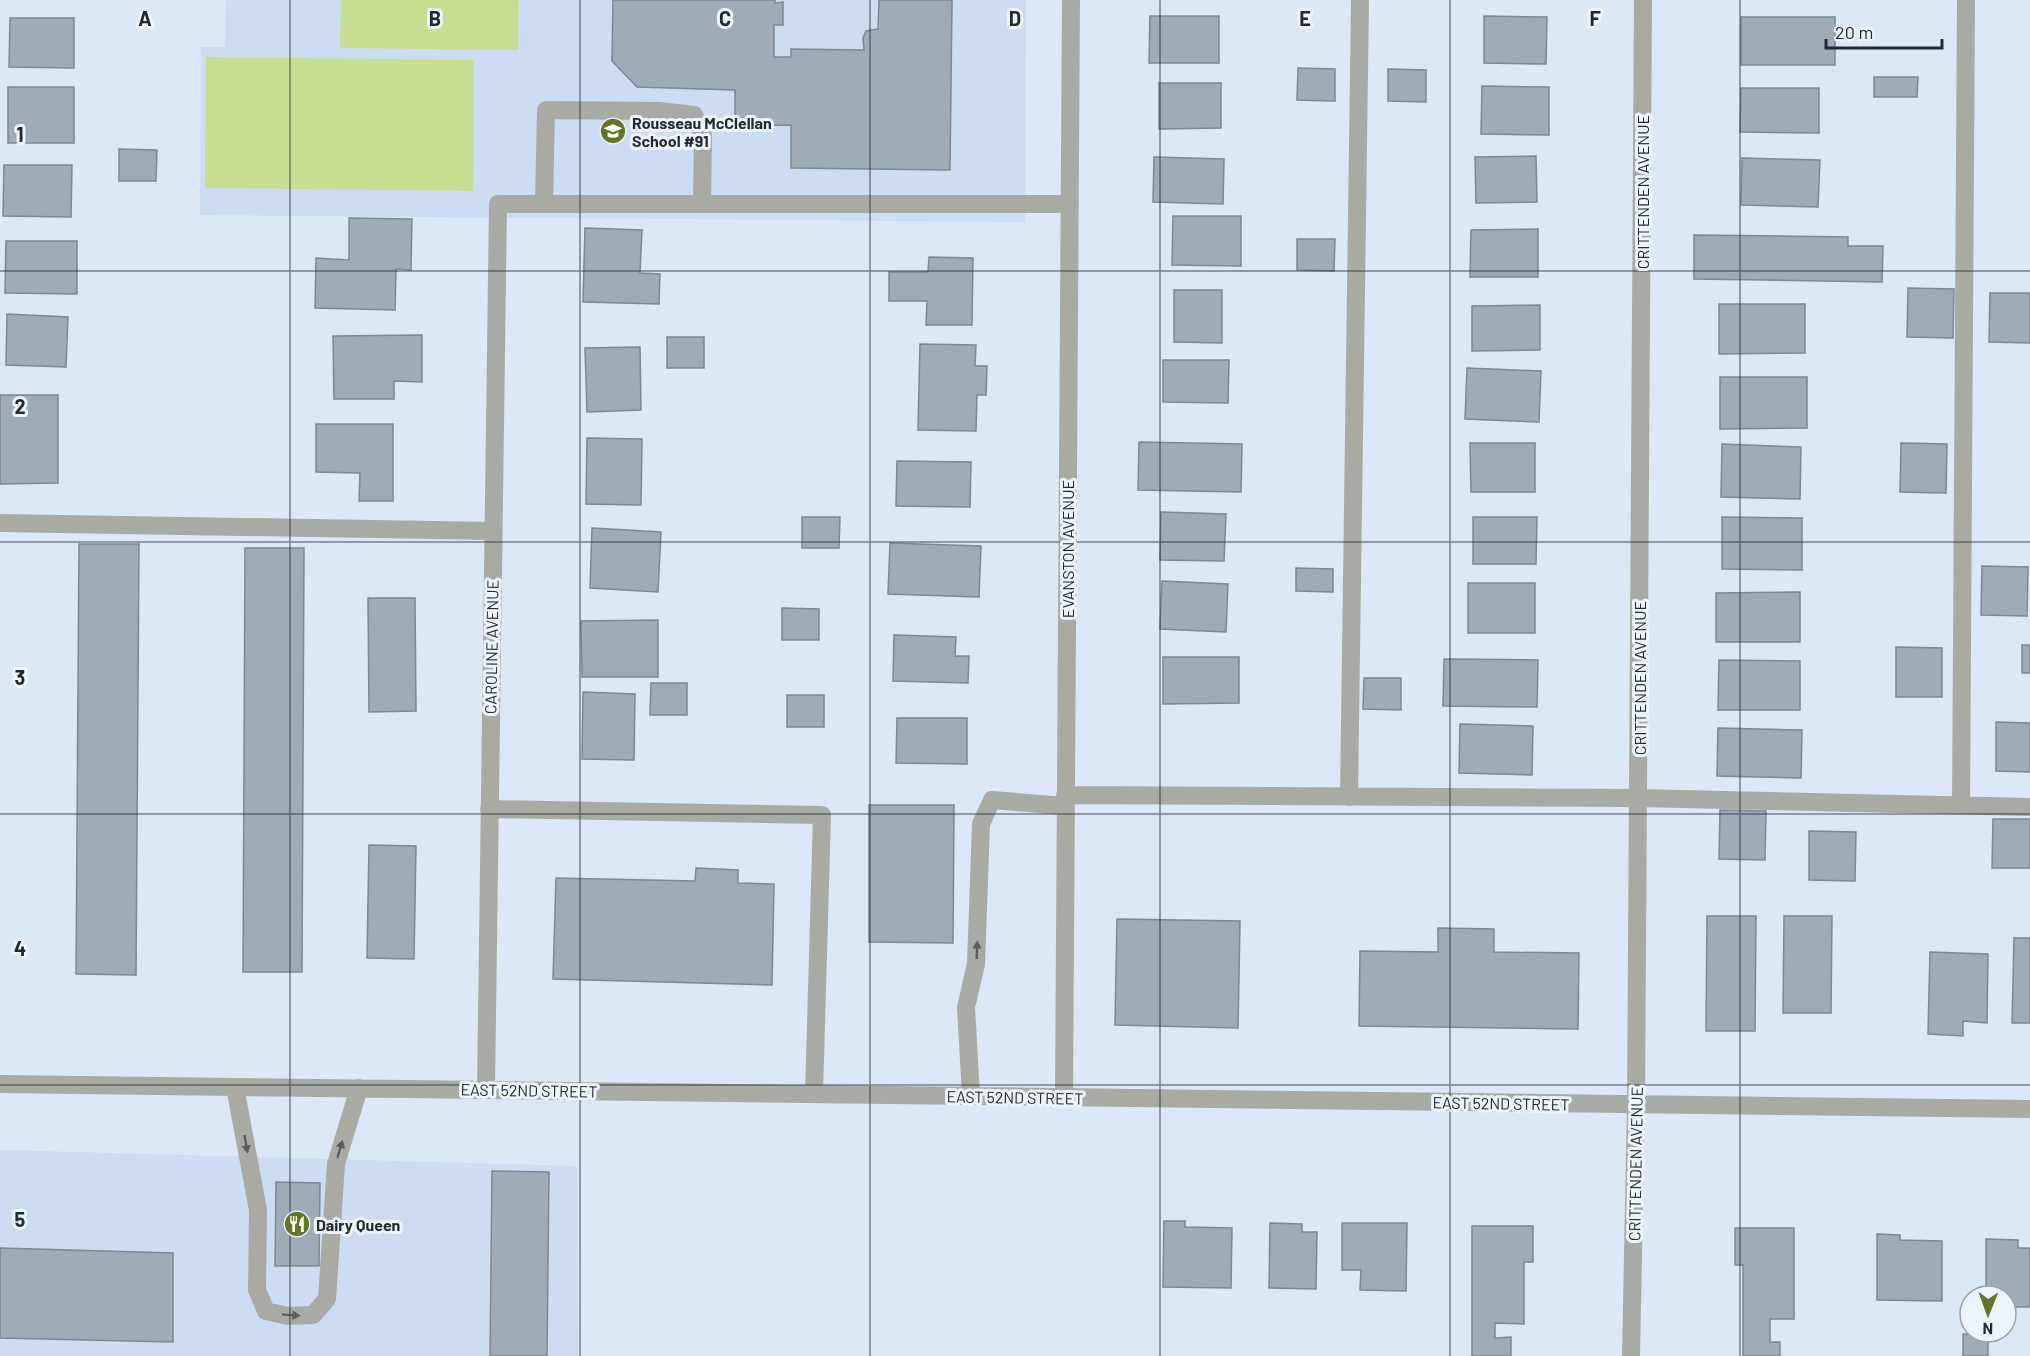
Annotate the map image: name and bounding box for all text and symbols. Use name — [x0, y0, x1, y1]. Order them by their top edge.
text: A — [138, 6, 152, 30]
text: B — [429, 6, 441, 30]
text: C — [719, 6, 731, 30]
text: D — [1009, 6, 1021, 30]
text: E — [1299, 6, 1311, 30]
text: F — [1589, 6, 1601, 30]
scale bar — [1826, 12, 1942, 50]
text: 20 m — [1835, 21, 1873, 43]
place label: Rousseau McClellan School #91 — [632, 113, 772, 150]
street label: CRITTENDEN AVENUE — [1633, 115, 1652, 269]
school or university icon: Rousseau McClellan School #91 — [598, 116, 628, 146]
text: 1 — [16, 122, 24, 146]
text: 2 — [14, 394, 26, 418]
street label: EVANSTON AVENUE — [1058, 480, 1077, 618]
street label: CAROLINE AVENUE — [480, 580, 502, 714]
street label: CRITTENDEN AVENUE — [1630, 601, 1649, 755]
text: 3 — [15, 665, 25, 689]
text: 4 — [14, 936, 26, 960]
one-way arrow — [972, 941, 982, 960]
street label: EAST 52ND STREET — [460, 1079, 598, 1101]
street label: EAST 52ND STREET — [946, 1086, 1084, 1108]
street label: CRITTENDEN AVENUE — [1624, 1087, 1646, 1241]
street label: EAST 52ND STREET — [1432, 1092, 1570, 1114]
one-way arrow — [242, 1135, 251, 1154]
one-way arrow — [336, 1140, 346, 1158]
text: 5 — [15, 1207, 26, 1231]
restaurant icon: Dairy Queen — [282, 1209, 312, 1239]
place label: Dairy Queen — [316, 1215, 400, 1234]
north arrow — [1958, 1284, 2018, 1344]
one-way arrow — [282, 1310, 301, 1320]
text: N — [1982, 1320, 1993, 1339]

